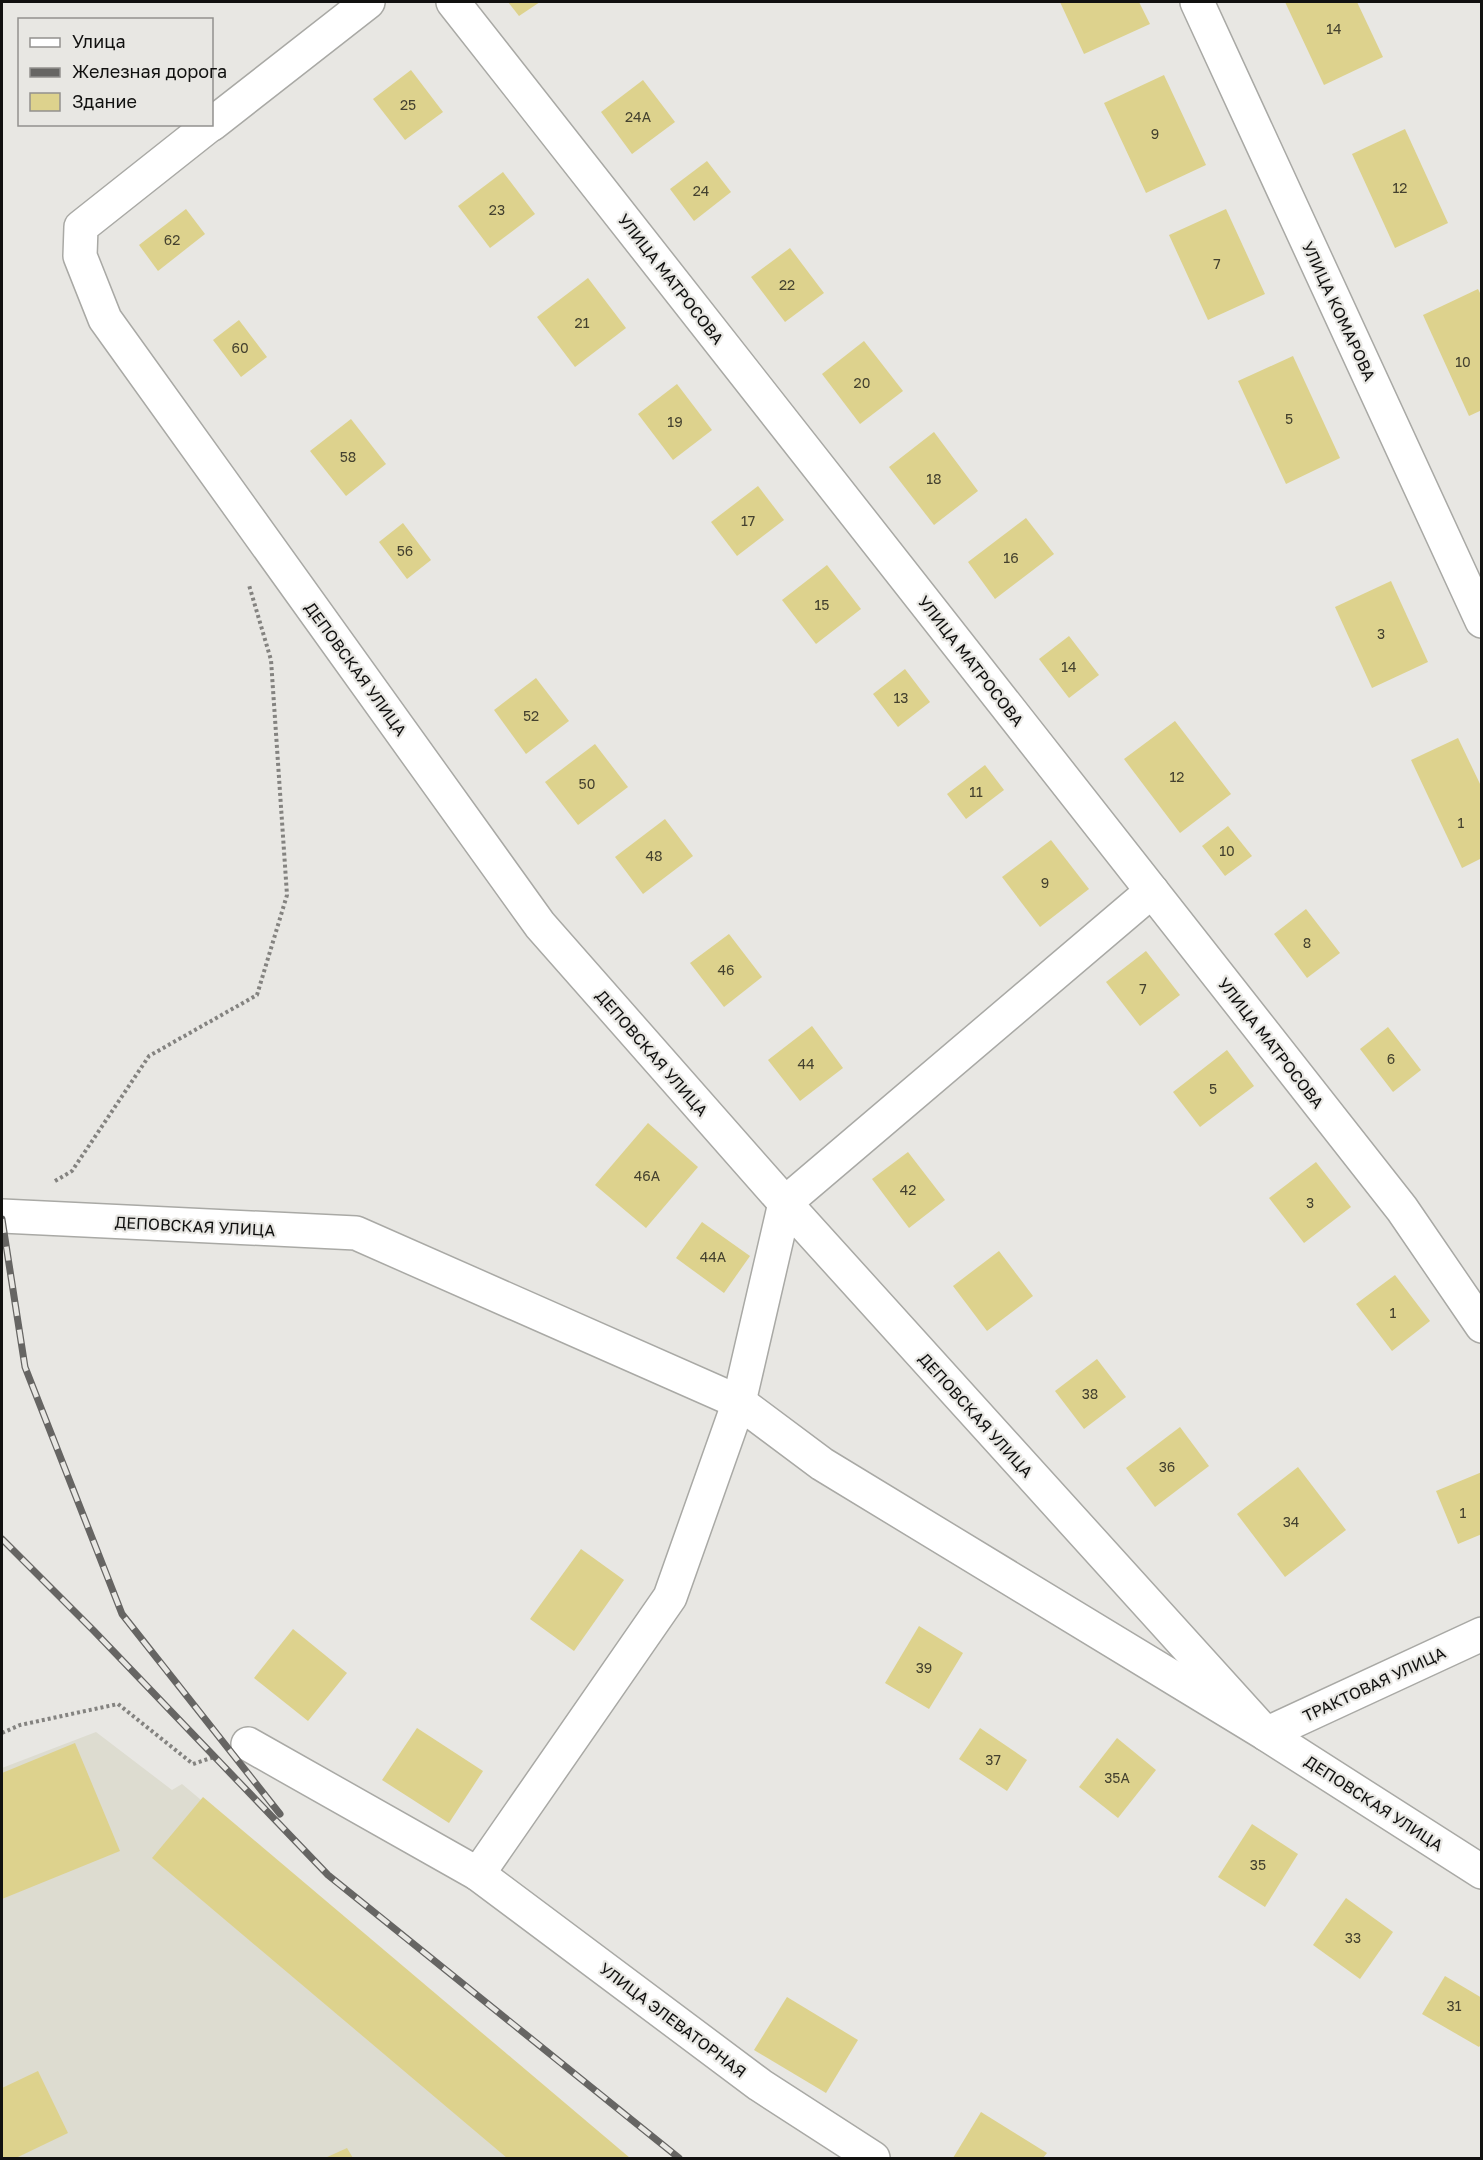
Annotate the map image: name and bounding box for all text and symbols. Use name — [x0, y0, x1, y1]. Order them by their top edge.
legend — [18, 18, 213, 126]
house number: 14 — [1326, 20, 1342, 37]
text: Улица — [72, 30, 126, 52]
text: Железная дорога — [72, 60, 227, 82]
text: Здание — [72, 90, 137, 112]
house number: 25 — [400, 96, 416, 113]
house number: 24А — [625, 108, 652, 125]
house number: 9 — [1151, 125, 1159, 142]
house number: 12 — [1393, 179, 1407, 196]
house number: 24 — [693, 182, 709, 199]
house number: 23 — [489, 201, 505, 218]
street label: УЛИЦА МАТРОСОВА — [614, 210, 728, 348]
house number: 62 — [164, 231, 180, 248]
street label: УЛИЦА КОМАРОВА — [1298, 238, 1380, 384]
house number: 7 — [1213, 255, 1221, 272]
house number: 22 — [779, 276, 795, 293]
house number: 21 — [575, 314, 590, 331]
house number: 60 — [231, 339, 249, 356]
house number: 10 — [1455, 353, 1471, 370]
house number: 20 — [854, 374, 870, 391]
house number: 5 — [1285, 410, 1293, 427]
house number: 19 — [667, 413, 683, 430]
house number: 58 — [340, 448, 356, 465]
house number: 18 — [926, 470, 942, 487]
house number: 17 — [741, 512, 755, 529]
house number: 56 — [397, 542, 413, 559]
house number: 16 — [1003, 549, 1019, 566]
street label: УЛИЦА МАТРОСОВА — [914, 592, 1028, 730]
house number: 15 — [815, 596, 829, 613]
street label: ДЕПОВСКАЯ УЛИЦА — [301, 598, 411, 740]
house number: 3 — [1377, 625, 1385, 642]
house number: 14 — [1061, 658, 1077, 675]
house number: 13 — [894, 689, 908, 706]
house number: 52 — [523, 707, 539, 724]
house number: 12 — [1170, 768, 1184, 785]
house number: 50 — [579, 775, 595, 792]
house number: 11 — [969, 783, 983, 800]
house number: 1 — [1458, 814, 1465, 831]
house number: 10 — [1219, 842, 1235, 859]
house number: 48 — [645, 847, 663, 864]
house number: 9 — [1041, 874, 1049, 891]
house number: 8 — [1303, 934, 1311, 951]
house number: 46 — [717, 961, 735, 978]
street label: УЛИЦА МАТРОСОВА — [1214, 974, 1328, 1112]
house number: 7 — [1139, 980, 1147, 997]
street label: ДЕПОВСКАЯ УЛИЦА — [592, 986, 712, 1120]
house number: 6 — [1387, 1050, 1395, 1067]
house number: 44 — [797, 1055, 815, 1072]
house number: 5 — [1209, 1080, 1217, 1097]
house number: 46А — [634, 1167, 661, 1184]
house number: 42 — [900, 1181, 916, 1198]
house number: 3 — [1306, 1194, 1314, 1211]
street label: ДЕПОВСКАЯ УЛИЦА — [114, 1212, 276, 1240]
house number: 44А — [700, 1248, 727, 1265]
house number: 1 — [1390, 1304, 1397, 1321]
street label: ДЕПОВСКАЯ УЛИЦА — [915, 1349, 1037, 1482]
house number: 38 — [1082, 1385, 1098, 1402]
house number: 36 — [1159, 1458, 1175, 1475]
house number: 1 — [1460, 1504, 1467, 1521]
house number: 34 — [1283, 1513, 1299, 1530]
street label: ТРАКТОВАЯ УЛИЦА — [1299, 1642, 1449, 1726]
house number: 39 — [916, 1659, 932, 1676]
house number: 37 — [985, 1751, 1001, 1768]
street label: ДЕПОВСКАЯ УЛИЦА — [1301, 1751, 1447, 1855]
house number: 35А — [1104, 1769, 1130, 1786]
house number: 35 — [1250, 1856, 1266, 1873]
house number: 33 — [1345, 1929, 1361, 1946]
street label: УЛИЦА ЭЛЕВАТОРНАЯ — [596, 1958, 750, 2082]
house number: 31 — [1447, 1997, 1462, 2014]

